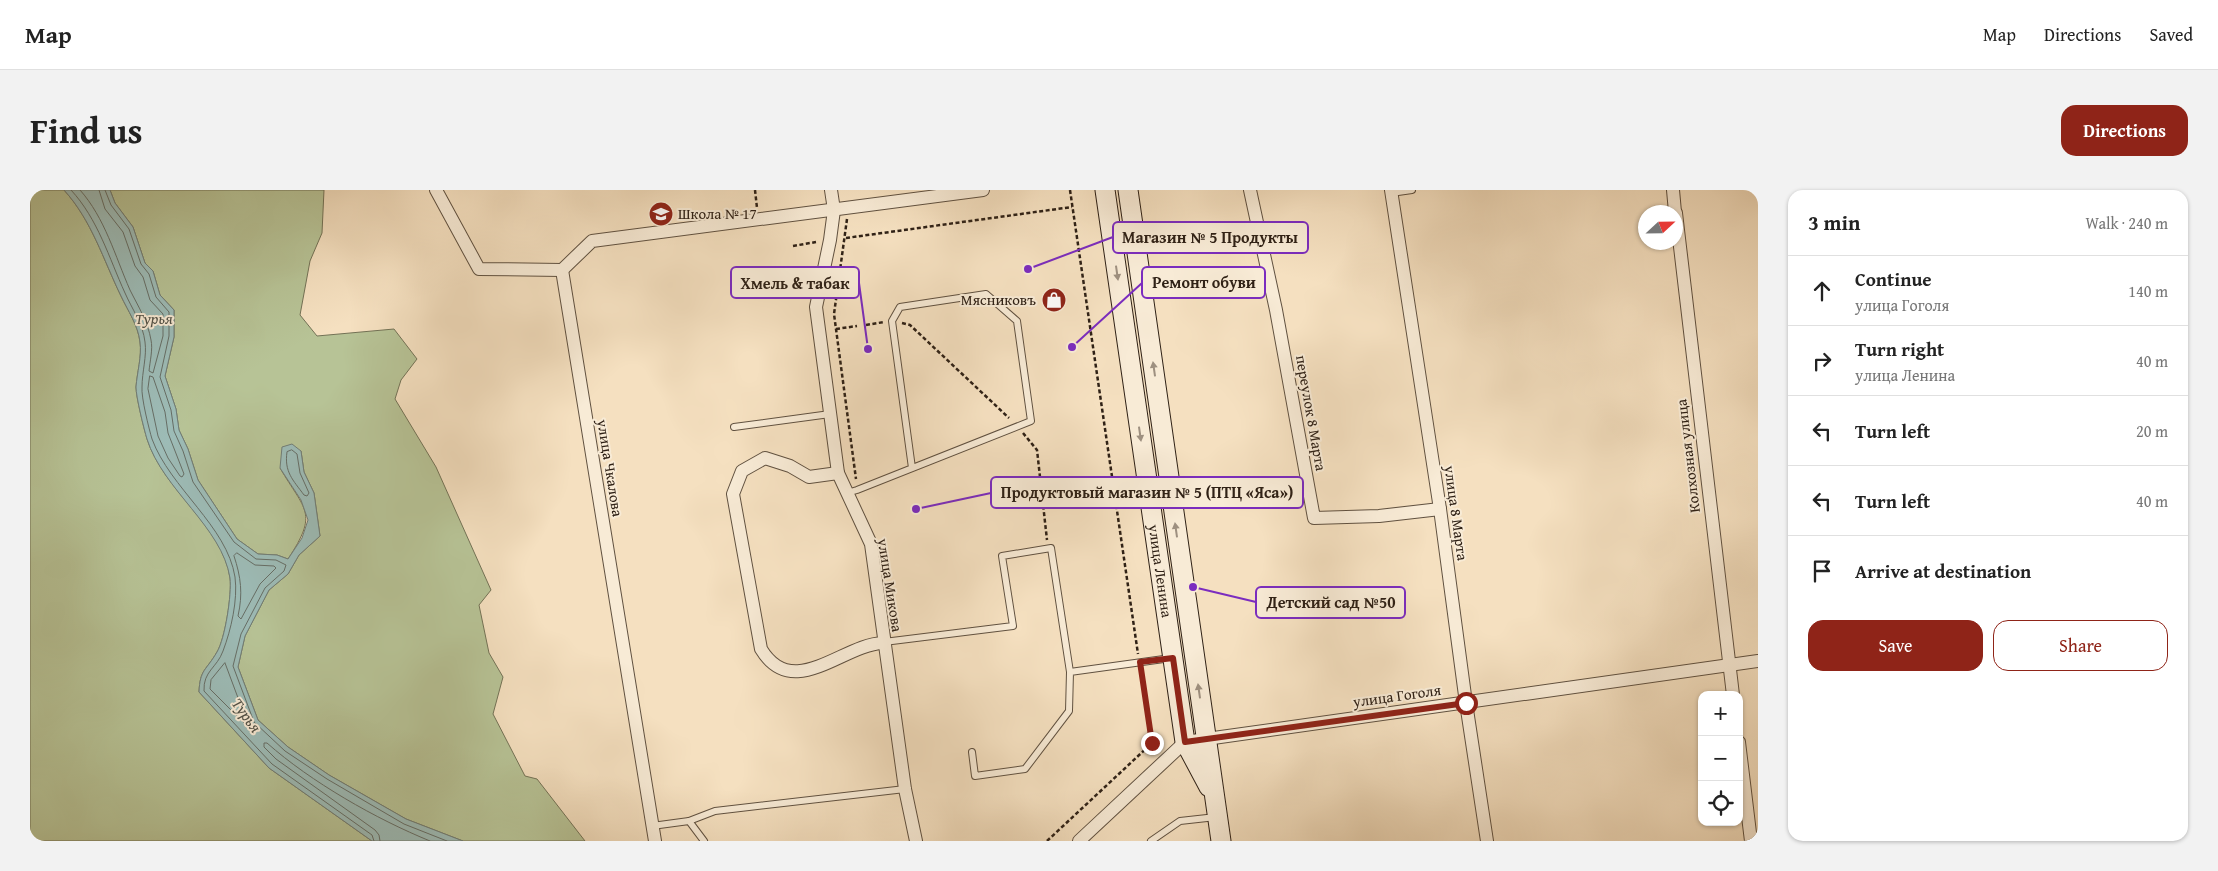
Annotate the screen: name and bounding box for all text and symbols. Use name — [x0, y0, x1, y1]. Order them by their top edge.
text: Map — [25, 17, 72, 52]
text: Map — [1983, 21, 2016, 48]
text: Directions — [2044, 21, 2121, 48]
text: Saved — [2149, 21, 2193, 48]
text: Find us — [30, 105, 143, 156]
button: Directions — [2061, 105, 2188, 156]
school or university icon: Школа № 17 — [648, 201, 674, 227]
place label: Школа № 17 — [678, 203, 757, 224]
north arrow — [1638, 205, 1683, 250]
text: 3 min — [1808, 207, 1860, 238]
text: Walk · 240 m — [2085, 211, 2168, 235]
callout: Магазин № 5 Продукты — [1113, 222, 1308, 253]
text: Магазин № 5 Продукты — [1122, 225, 1299, 249]
one-way arrow — [1113, 265, 1121, 281]
text: Continue — [1855, 265, 1932, 293]
callout: Хмель & табак — [731, 267, 859, 298]
callout: Ремонт обуви — [1142, 267, 1265, 298]
text: Ремонт обуви — [1152, 270, 1256, 294]
text: Хмель & табак — [741, 271, 850, 295]
icon: ahead — [1808, 277, 1836, 305]
text: 140 m — [2128, 279, 2168, 303]
shop icon: Мясниковъ — [1041, 287, 1067, 313]
place label: Мясниковъ — [961, 289, 1036, 310]
text: улица Гоголя — [1855, 293, 1949, 317]
water label: Турья — [135, 306, 173, 330]
text: Turn right — [1855, 335, 1944, 363]
icon: right — [1808, 347, 1836, 375]
text: 40 m — [2136, 349, 2168, 373]
street label: переулок 8 Марта — [1291, 353, 1332, 473]
one-way arrow — [1149, 361, 1157, 377]
text: улица Ленина — [1855, 363, 1955, 387]
street label: Колхозная улица — [1670, 397, 1705, 514]
street label: улица Чкалова — [592, 417, 629, 519]
icon: left — [1808, 417, 1836, 445]
text: Turn left — [1855, 417, 1930, 445]
text: 20 m — [2136, 419, 2168, 443]
one-way arrow — [1136, 426, 1144, 442]
street label: улица 8 Марта — [1439, 463, 1474, 563]
callout: Продуктовый магазин № 5 (ПТЦ «Яса») — [991, 477, 1303, 508]
text: Продуктовый магазин № 5 (ПТЦ «Яса») — [1001, 480, 1293, 504]
icon: left — [1808, 487, 1836, 515]
text: Turn left — [1855, 487, 1930, 515]
text: 40 m — [2136, 489, 2168, 513]
street label: улица Ленина — [1143, 522, 1178, 620]
one-way arrow — [1172, 522, 1180, 538]
street label: улица Микова — [873, 536, 908, 634]
icon: arrive — [1808, 557, 1836, 585]
text: Arrive at destination — [1855, 557, 2031, 585]
callout: Детский сад №50 — [1256, 587, 1405, 618]
text: Детский сад №50 — [1266, 590, 1395, 614]
button: Save — [1808, 620, 1983, 671]
button: Share — [1993, 620, 2168, 671]
street label: улица Гоголя — [1351, 679, 1443, 712]
one-way arrow — [1195, 683, 1203, 699]
map controls — [1698, 691, 1743, 826]
button: + — [1698, 691, 1743, 736]
route start — [1455, 692, 1478, 715]
water label: Турья — [226, 693, 268, 738]
route end — [1141, 732, 1164, 755]
button: − — [1698, 736, 1743, 781]
button: locate — [1698, 781, 1743, 826]

